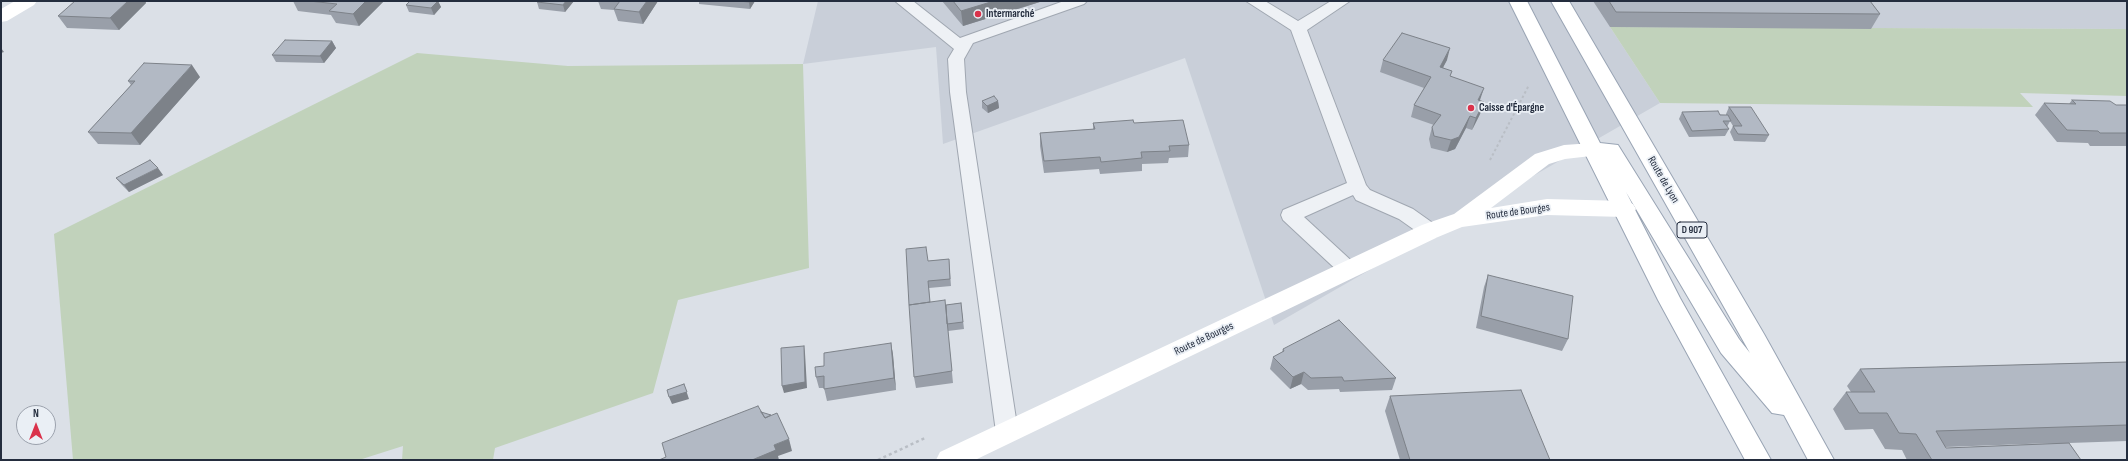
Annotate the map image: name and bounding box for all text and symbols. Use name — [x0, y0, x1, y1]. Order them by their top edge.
place label: Intermarché — [986, 7, 1034, 21]
marker: Intermarché — [973, 9, 983, 19]
place label: Caisse d'Épargne — [1479, 101, 1544, 115]
marker: Caisse d'Épargne — [1466, 103, 1476, 113]
street label: Route de Lyon — [1644, 154, 1682, 206]
street label: Route de Bourges — [1485, 201, 1551, 223]
road number: D 907 — [1677, 222, 1707, 238]
street label: Route de Bourges — [1172, 320, 1236, 358]
north arrow — [16, 405, 56, 445]
text: N — [33, 407, 39, 420]

